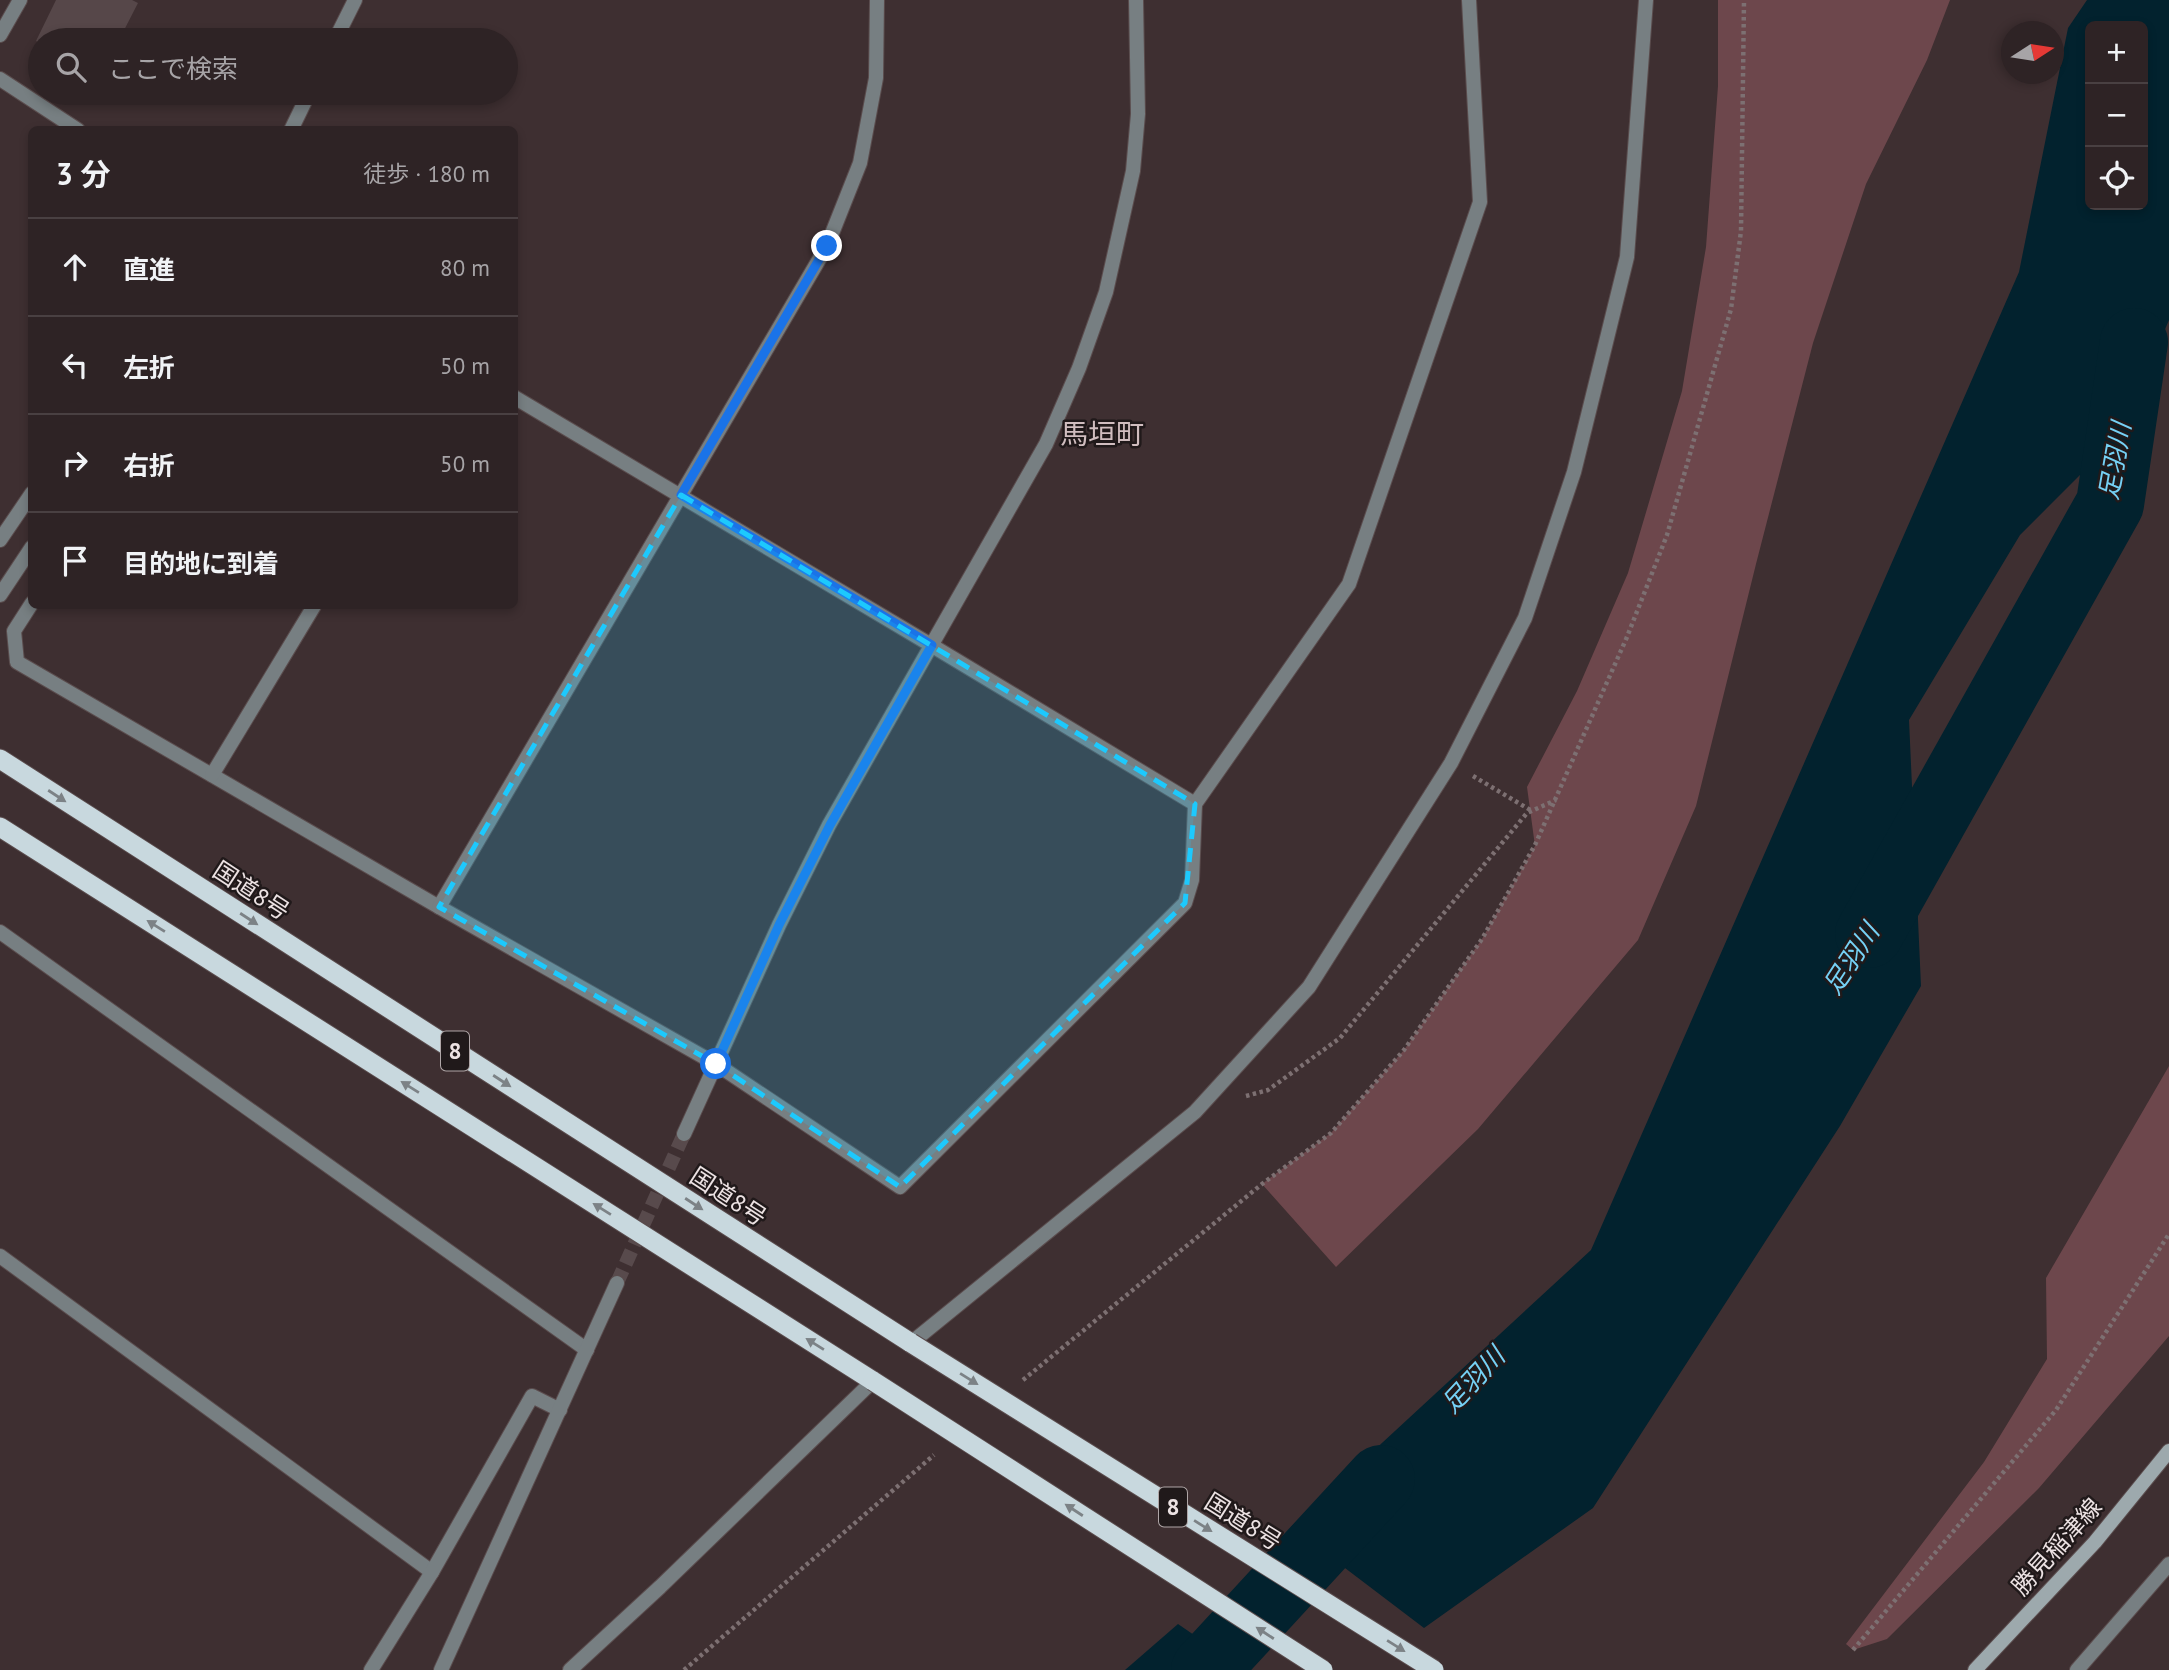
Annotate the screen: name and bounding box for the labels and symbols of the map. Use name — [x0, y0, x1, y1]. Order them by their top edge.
north arrow — [2001, 21, 2064, 84]
route end — [811, 230, 842, 261]
district label: 馬垣町 — [1060, 415, 1144, 452]
water label: 足羽川 — [2091, 417, 2138, 502]
one-way arrow — [48, 790, 67, 803]
street label: 国道8号 — [207, 854, 295, 927]
one-way arrow — [240, 912, 258, 926]
water label: 足羽川 — [1815, 915, 1887, 1000]
one-way arrow — [146, 919, 166, 932]
road number: 8 — [441, 1032, 469, 1070]
route start — [700, 1048, 731, 1079]
one-way arrow — [493, 1075, 512, 1088]
one-way arrow — [401, 1080, 419, 1094]
street label: 国道8号 — [684, 1160, 772, 1233]
one-way arrow — [684, 1198, 704, 1211]
one-way arrow — [593, 1202, 612, 1215]
one-way arrow — [806, 1337, 824, 1351]
water label: 足羽川 — [1434, 1338, 1513, 1419]
one-way arrow — [959, 1373, 978, 1386]
street label: 国道8号 — [1199, 1486, 1288, 1557]
road number: 8 — [1159, 1488, 1187, 1526]
street label: 勝見稲津線 — [2005, 1492, 2108, 1602]
one-way arrow — [1065, 1503, 1083, 1517]
one-way arrow — [1194, 1519, 1213, 1532]
one-way arrow — [1256, 1627, 1275, 1640]
one-way arrow — [1387, 1640, 1406, 1653]

